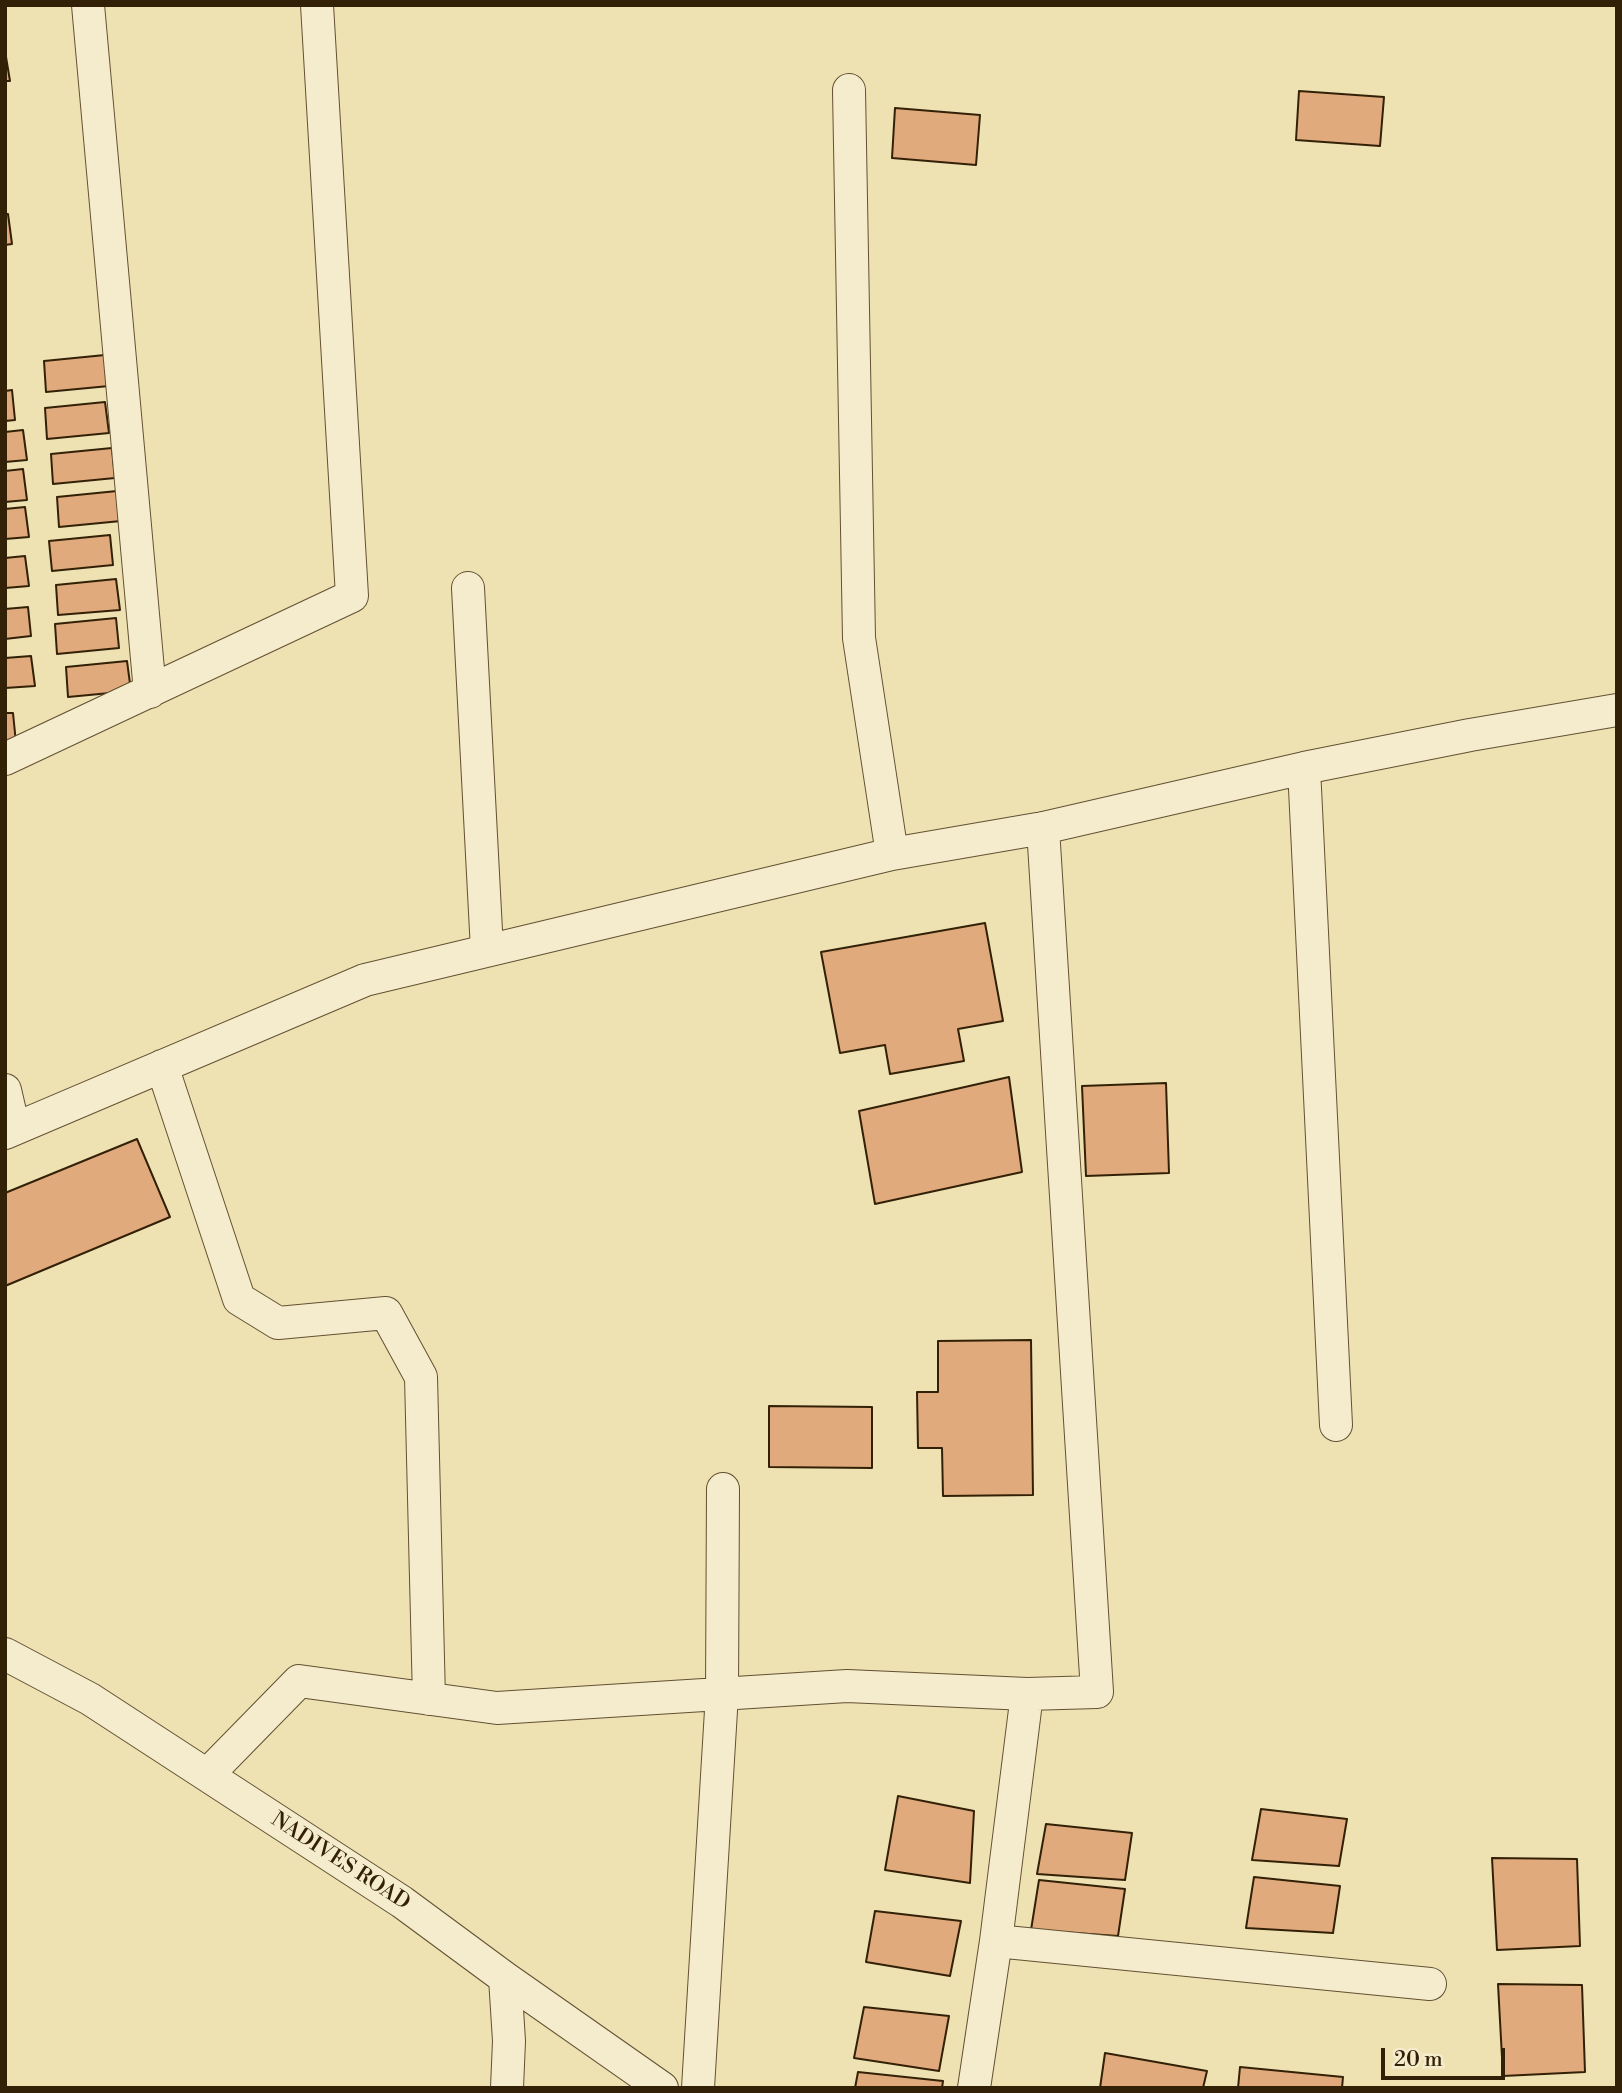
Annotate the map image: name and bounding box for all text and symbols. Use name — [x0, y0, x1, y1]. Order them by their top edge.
street label: NADIVES ROAD — [266, 1808, 414, 1916]
scale bar — [1384, 2034, 1508, 2078]
text: 20 m — [1394, 2047, 1443, 2073]

